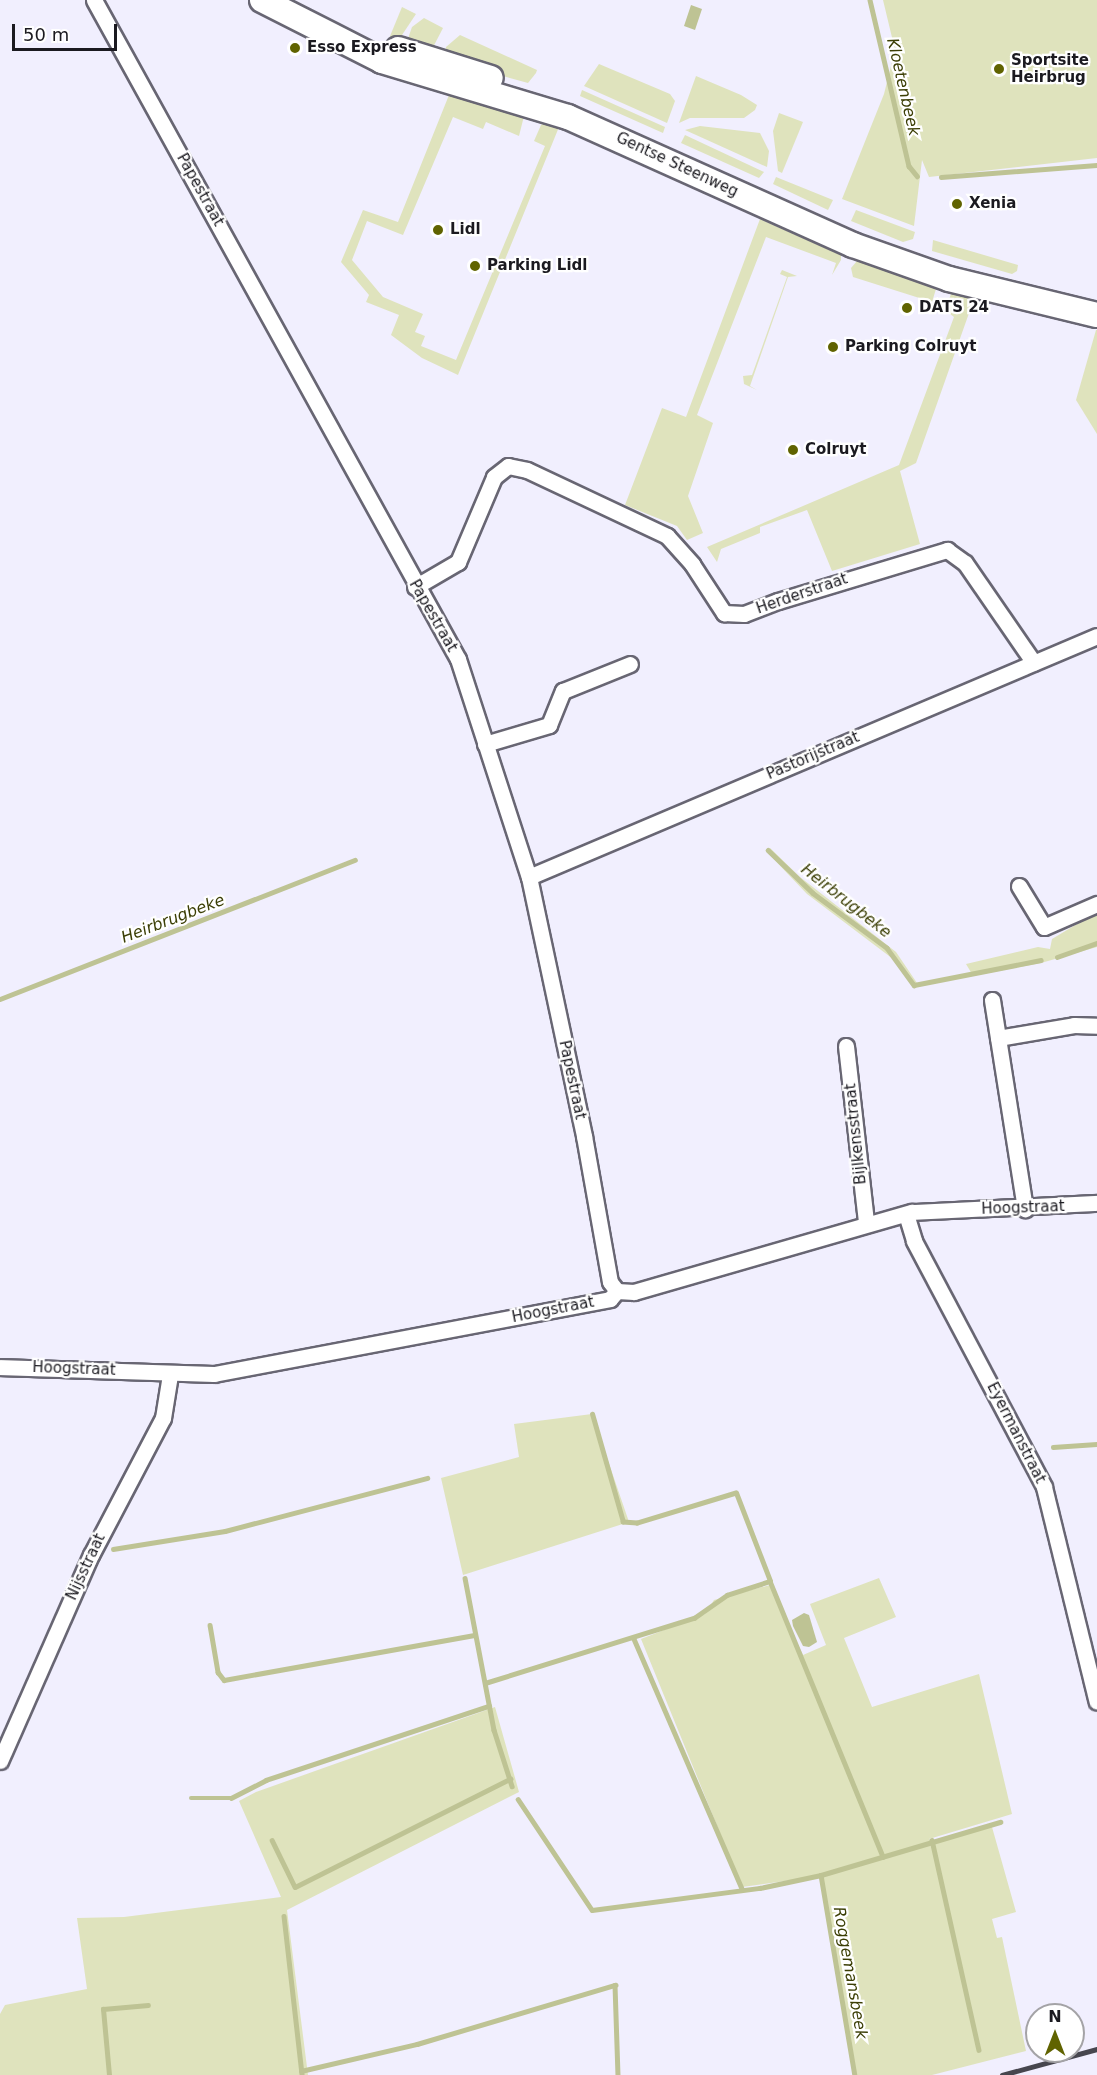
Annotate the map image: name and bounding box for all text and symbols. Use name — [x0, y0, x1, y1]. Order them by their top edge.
scale bar — [15, 12, 120, 50]
text: 50 m — [23, 24, 69, 45]
water label: Kloetenbeek — [882, 36, 924, 138]
place label: Esso Express — [307, 39, 417, 57]
marker: Esso Express — [288, 41, 302, 55]
place label: Sportsite Heirbrug — [1011, 51, 1089, 86]
marker: Sportsite Heirbrug — [992, 62, 1006, 76]
street label: Gentse Steenweg — [613, 129, 741, 201]
street label: Papestraat — [173, 150, 227, 230]
place label: Xenia — [969, 195, 1016, 213]
marker: Xenia — [950, 197, 964, 211]
place label: Lidl — [450, 221, 481, 239]
marker: Lidl — [431, 223, 445, 237]
place label: Parking Lidl — [487, 257, 587, 275]
marker: Parking Lidl — [468, 259, 482, 273]
place label: DATS 24 — [919, 299, 989, 317]
marker: DATS 24 — [900, 301, 914, 315]
place label: Parking Colruyt — [845, 338, 976, 356]
marker: Parking Colruyt — [826, 340, 840, 354]
place label: Colruyt — [805, 441, 866, 459]
marker: Colruyt — [786, 443, 800, 457]
street label: Herderstraat — [754, 570, 850, 618]
street label: Papestraat — [405, 577, 461, 655]
street label: Pastorijstraat — [764, 728, 862, 784]
water label: Heirbrugbeke — [797, 860, 895, 942]
water label: Heirbrugbeke — [119, 890, 227, 948]
street label: Papestraat — [555, 1039, 589, 1121]
street label: Bijlkensstraat — [842, 1083, 870, 1185]
street label: Hoogstraat — [981, 1198, 1065, 1218]
street label: Hoogstraat — [510, 1293, 596, 1327]
street label: Hoogstraat — [32, 1359, 116, 1379]
street label: Eyermanstraat — [983, 1379, 1049, 1487]
street label: Nijsstraat — [63, 1531, 109, 1603]
water label: Roggemansbeek — [829, 1905, 871, 2041]
north arrow — [1025, 2003, 1085, 2063]
text: N — [1048, 2007, 1062, 2026]

